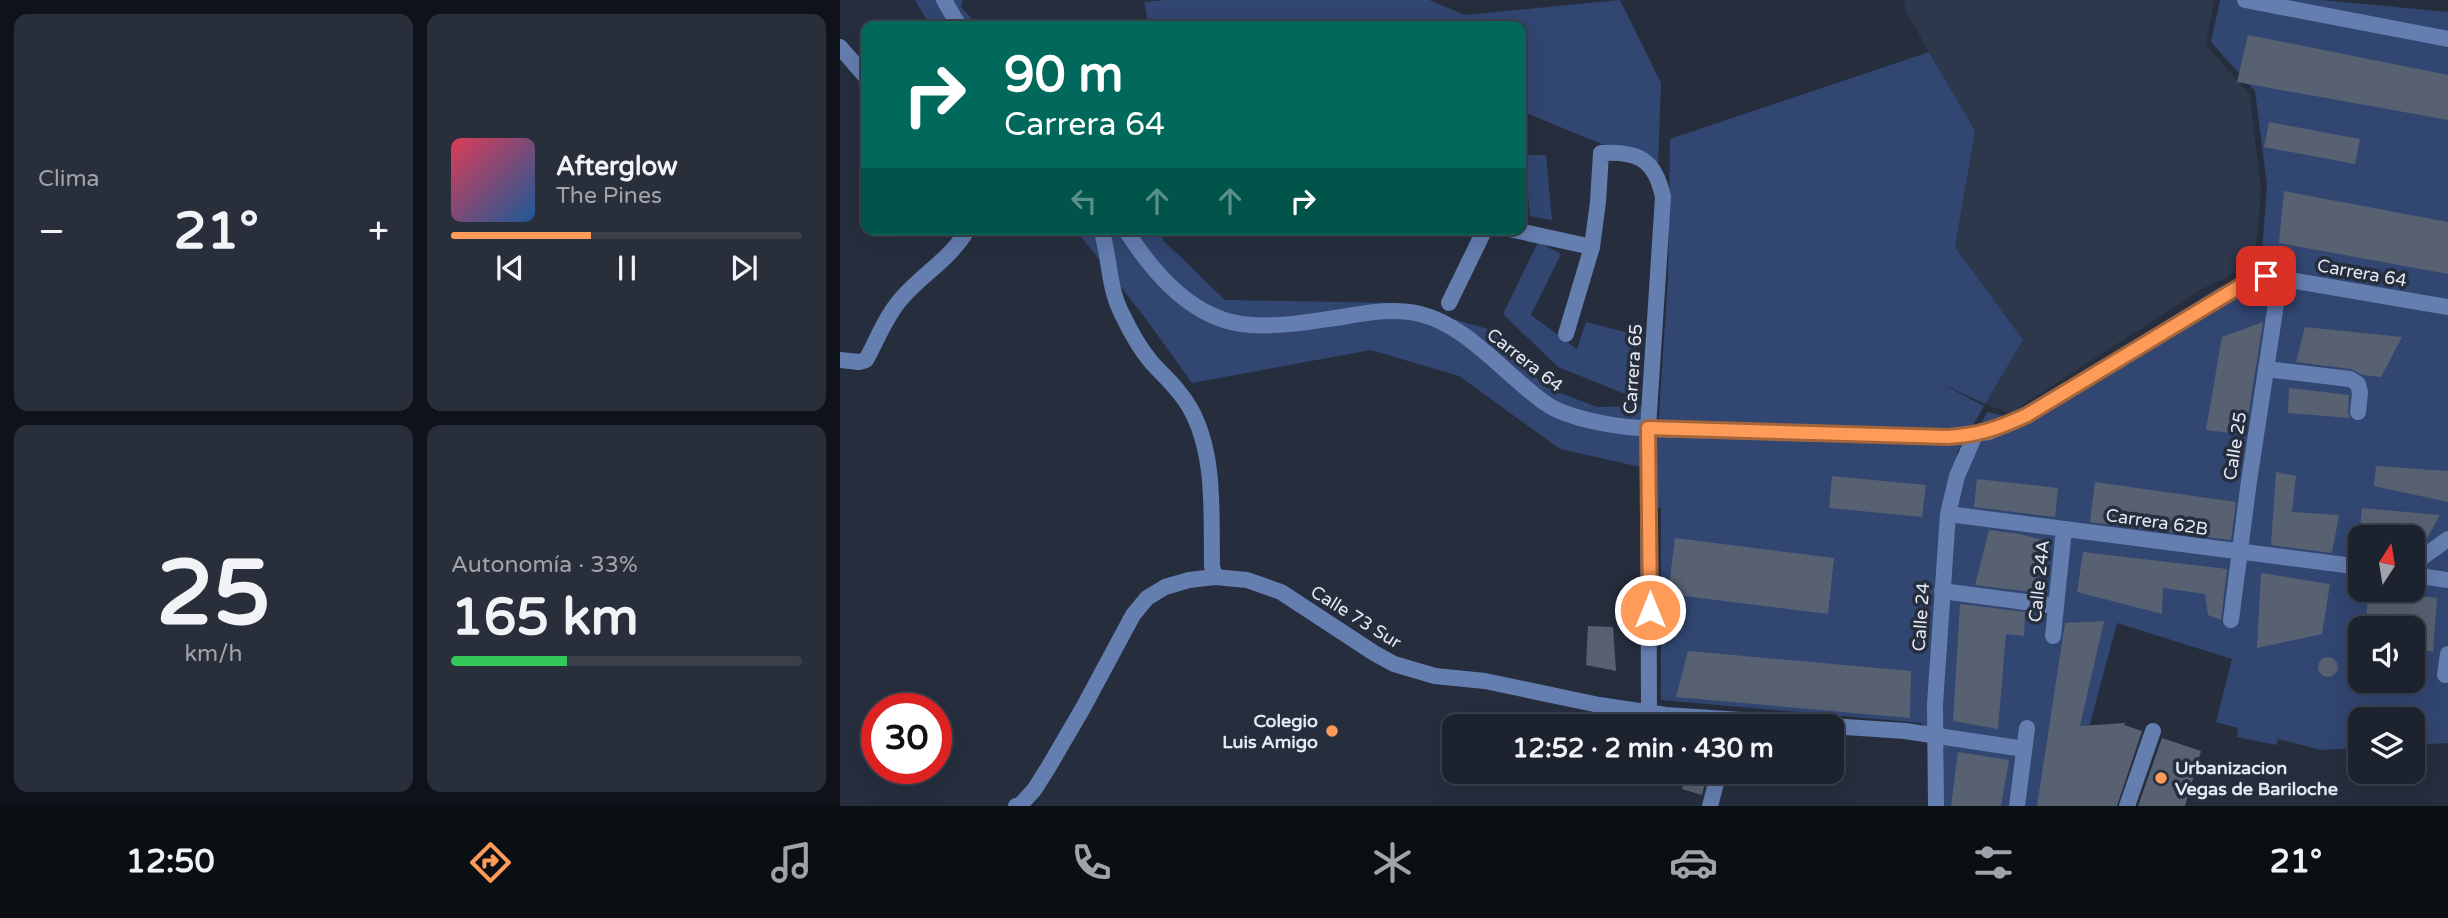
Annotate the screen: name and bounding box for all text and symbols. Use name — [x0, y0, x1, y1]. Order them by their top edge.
text: 90 m — [1004, 46, 1123, 105]
icon: right — [889, 49, 980, 140]
text: Carrera 64 — [1004, 106, 1165, 144]
text: Afterglow — [556, 151, 678, 182]
text: Clima — [38, 165, 99, 193]
text: The Pines — [556, 182, 662, 210]
icon: left — [1065, 182, 1103, 220]
icon: ahead — [1138, 182, 1176, 220]
icon: ahead — [1211, 182, 1249, 220]
icon: right — [1284, 182, 1322, 220]
text: 21° — [174, 200, 259, 263]
text: − — [38, 209, 65, 255]
text: + — [368, 209, 389, 255]
pin — [2236, 246, 2296, 306]
icon: previous — [491, 249, 529, 287]
icon: pause — [608, 249, 646, 287]
icon: next — [725, 249, 763, 287]
street label: Carrera 64 — [2315, 254, 2409, 292]
icon: arrive — [2247, 257, 2285, 295]
street label: Carrera 64 — [1483, 323, 1567, 397]
street label: Carrera 65 — [1619, 323, 1647, 415]
street label: Calle 25 — [2219, 410, 2251, 482]
street label: Carrera 62B — [2104, 504, 2210, 540]
north arrow — [2348, 525, 2426, 602]
map controls — [2348, 525, 2425, 784]
text: 25 — [156, 539, 271, 649]
street label: Calle 24A — [2024, 539, 2054, 623]
text: Autonomía · 33% — [451, 551, 638, 579]
position arrow — [1613, 573, 1687, 647]
street label: Calle 73 Sur — [1307, 581, 1405, 654]
street label: Calle 24 — [1908, 582, 1934, 652]
text: 165 km — [451, 586, 639, 649]
button: sound — [2348, 616, 2425, 693]
text: km/h — [185, 640, 242, 668]
speed limit sign: 30 — [861, 693, 952, 784]
button: layers — [2348, 707, 2425, 784]
place label: Colegio Luis Amigo — [1222, 710, 1318, 753]
marker: Colegio Luis Amigo — [1324, 723, 1340, 739]
text: 12:52 · 2 min · 430 m — [1512, 733, 1774, 764]
place label: Urbanizacion Vegas de Bariloche — [2175, 757, 2338, 800]
marker: Urbanizacion Vegas de Bariloche — [2153, 770, 2169, 786]
icon: directions — [466, 838, 515, 887]
icon: music — [767, 838, 816, 887]
icon: phone — [1067, 838, 1116, 887]
icon: climate — [1368, 838, 1417, 887]
icon: car — [1669, 838, 1718, 887]
icon: filters — [1969, 838, 2018, 887]
text: 12:50 — [126, 843, 215, 881]
text: 21° — [2270, 843, 2322, 881]

